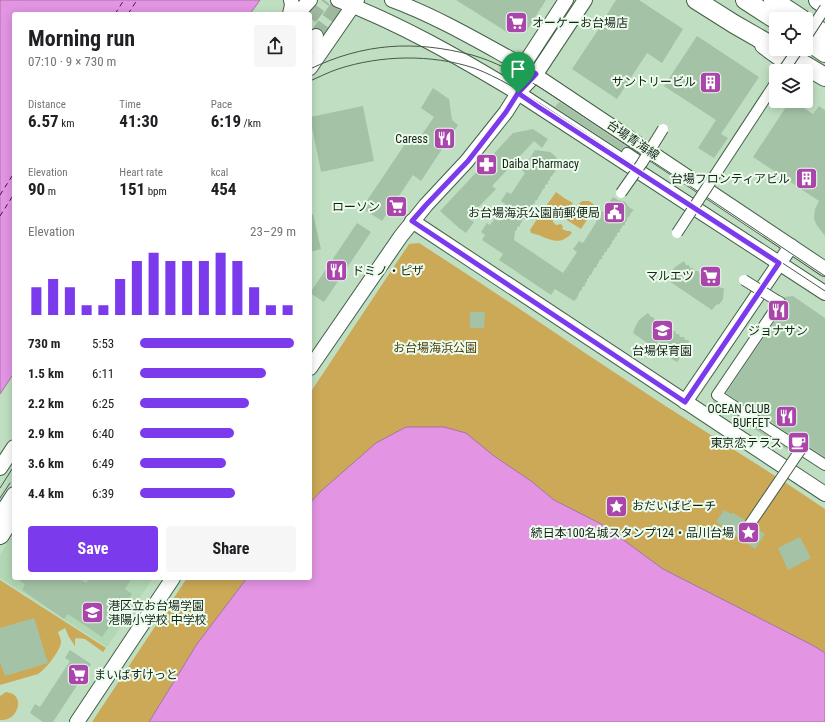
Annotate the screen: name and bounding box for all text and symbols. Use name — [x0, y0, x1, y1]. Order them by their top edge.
supermarket icon: オーケーお台場店 — [504, 10, 530, 36]
map controls — [769, 12, 813, 108]
button: locate — [769, 12, 813, 56]
place label: オーケーお台場店 — [532, 16, 628, 30]
button: share — [254, 25, 296, 67]
text: Morning run — [28, 26, 135, 51]
pin — [501, 52, 535, 93]
text: 07:10 · 9 × 730 m — [28, 54, 116, 69]
icon: arrive — [507, 58, 529, 80]
button: layers — [769, 64, 813, 108]
building icon: サントリービル — [698, 69, 724, 95]
place label: サントリービル — [612, 75, 696, 89]
text: Distance — [28, 98, 66, 111]
text: Time — [119, 98, 141, 111]
text: Pace — [211, 98, 232, 111]
text: 6.57 — [28, 111, 59, 131]
text: 41:30 — [119, 111, 158, 131]
text: 6:19 — [211, 111, 241, 131]
text: km — [59, 117, 74, 130]
text: /km — [241, 117, 261, 130]
street label: 台場青海線 — [604, 117, 662, 163]
restaurant icon: Caress — [431, 126, 457, 152]
place label: Caress — [395, 132, 428, 146]
pharmacy icon: Daiba Pharmacy — [474, 151, 500, 177]
place label: Daiba Pharmacy — [502, 157, 579, 171]
text: Elevation — [28, 166, 68, 179]
text: Heart rate — [119, 166, 163, 179]
text: kcal — [211, 166, 228, 179]
building icon: 台場フロンティアビル — [793, 166, 819, 192]
place label: 台場フロンティアビル — [671, 172, 790, 186]
text: 90 — [28, 179, 45, 199]
text: 151 — [119, 179, 145, 199]
text: 454 — [211, 179, 236, 199]
text: m — [45, 185, 56, 198]
text: bpm — [145, 185, 167, 198]
supermarket icon: ローソン — [383, 194, 409, 220]
place label: ローソン — [332, 200, 380, 214]
public building icon: お台場海浜公園前郵便局 — [602, 200, 628, 226]
place label: お台場海浜公園前郵便局 — [468, 206, 600, 220]
text: Elevation — [28, 224, 75, 239]
text: 23–29 m — [250, 224, 296, 239]
restaurant icon: ドミノ・ピザ — [324, 258, 350, 284]
supermarket icon: マルエツ — [697, 263, 723, 289]
place label: ドミノ・ピザ — [352, 264, 424, 278]
place label: マルエツ — [646, 269, 694, 283]
restaurant icon: ジョナサン — [765, 297, 791, 323]
school or university icon: 台場保育園 — [649, 317, 675, 343]
place label: ジョナサン — [748, 324, 808, 338]
text: 730 m — [28, 336, 60, 351]
text: 5:53 — [92, 336, 114, 351]
park label: お台場海浜公園 — [393, 341, 477, 355]
place label: 台場保育園 — [632, 344, 692, 358]
text: 1.5 km — [28, 366, 64, 381]
text: 6:11 — [92, 366, 114, 381]
text: 2.2 km — [28, 396, 64, 411]
text: 6:25 — [92, 396, 114, 411]
place label: OCEAN CLUB BUFFET — [707, 402, 770, 430]
restaurant icon: OCEAN CLUB BUFFET — [773, 403, 799, 429]
text: 2.9 km — [28, 426, 64, 441]
text: 6:40 — [92, 426, 114, 441]
cafe icon: 東京恋テラス — [785, 430, 811, 456]
place label: 東京恋テラス — [710, 436, 782, 450]
text: 3.6 km — [28, 456, 64, 471]
text: 6:49 — [92, 456, 114, 471]
text: 4.4 km — [28, 486, 64, 501]
text: 6:39 — [92, 486, 114, 501]
place icon: おだいばビーチ — [604, 493, 630, 519]
place label: おだいばビーチ — [632, 499, 716, 513]
place icon: 続日本100名城スタンプ124・品川台場 — [736, 520, 762, 546]
button: Save — [28, 526, 158, 572]
button: Share — [166, 526, 296, 572]
place label: 続日本100名城スタンプ124・品川台場 — [531, 526, 734, 540]
place label: 港区立お台場学園 港陽小学校 中学校 — [108, 599, 207, 627]
school or university icon: 港区立お台場学園 港陽小学校 中学校 — [79, 600, 105, 626]
supermarket icon: まいばすけっと — [66, 662, 92, 688]
place label: まいばすけっと — [94, 668, 178, 682]

